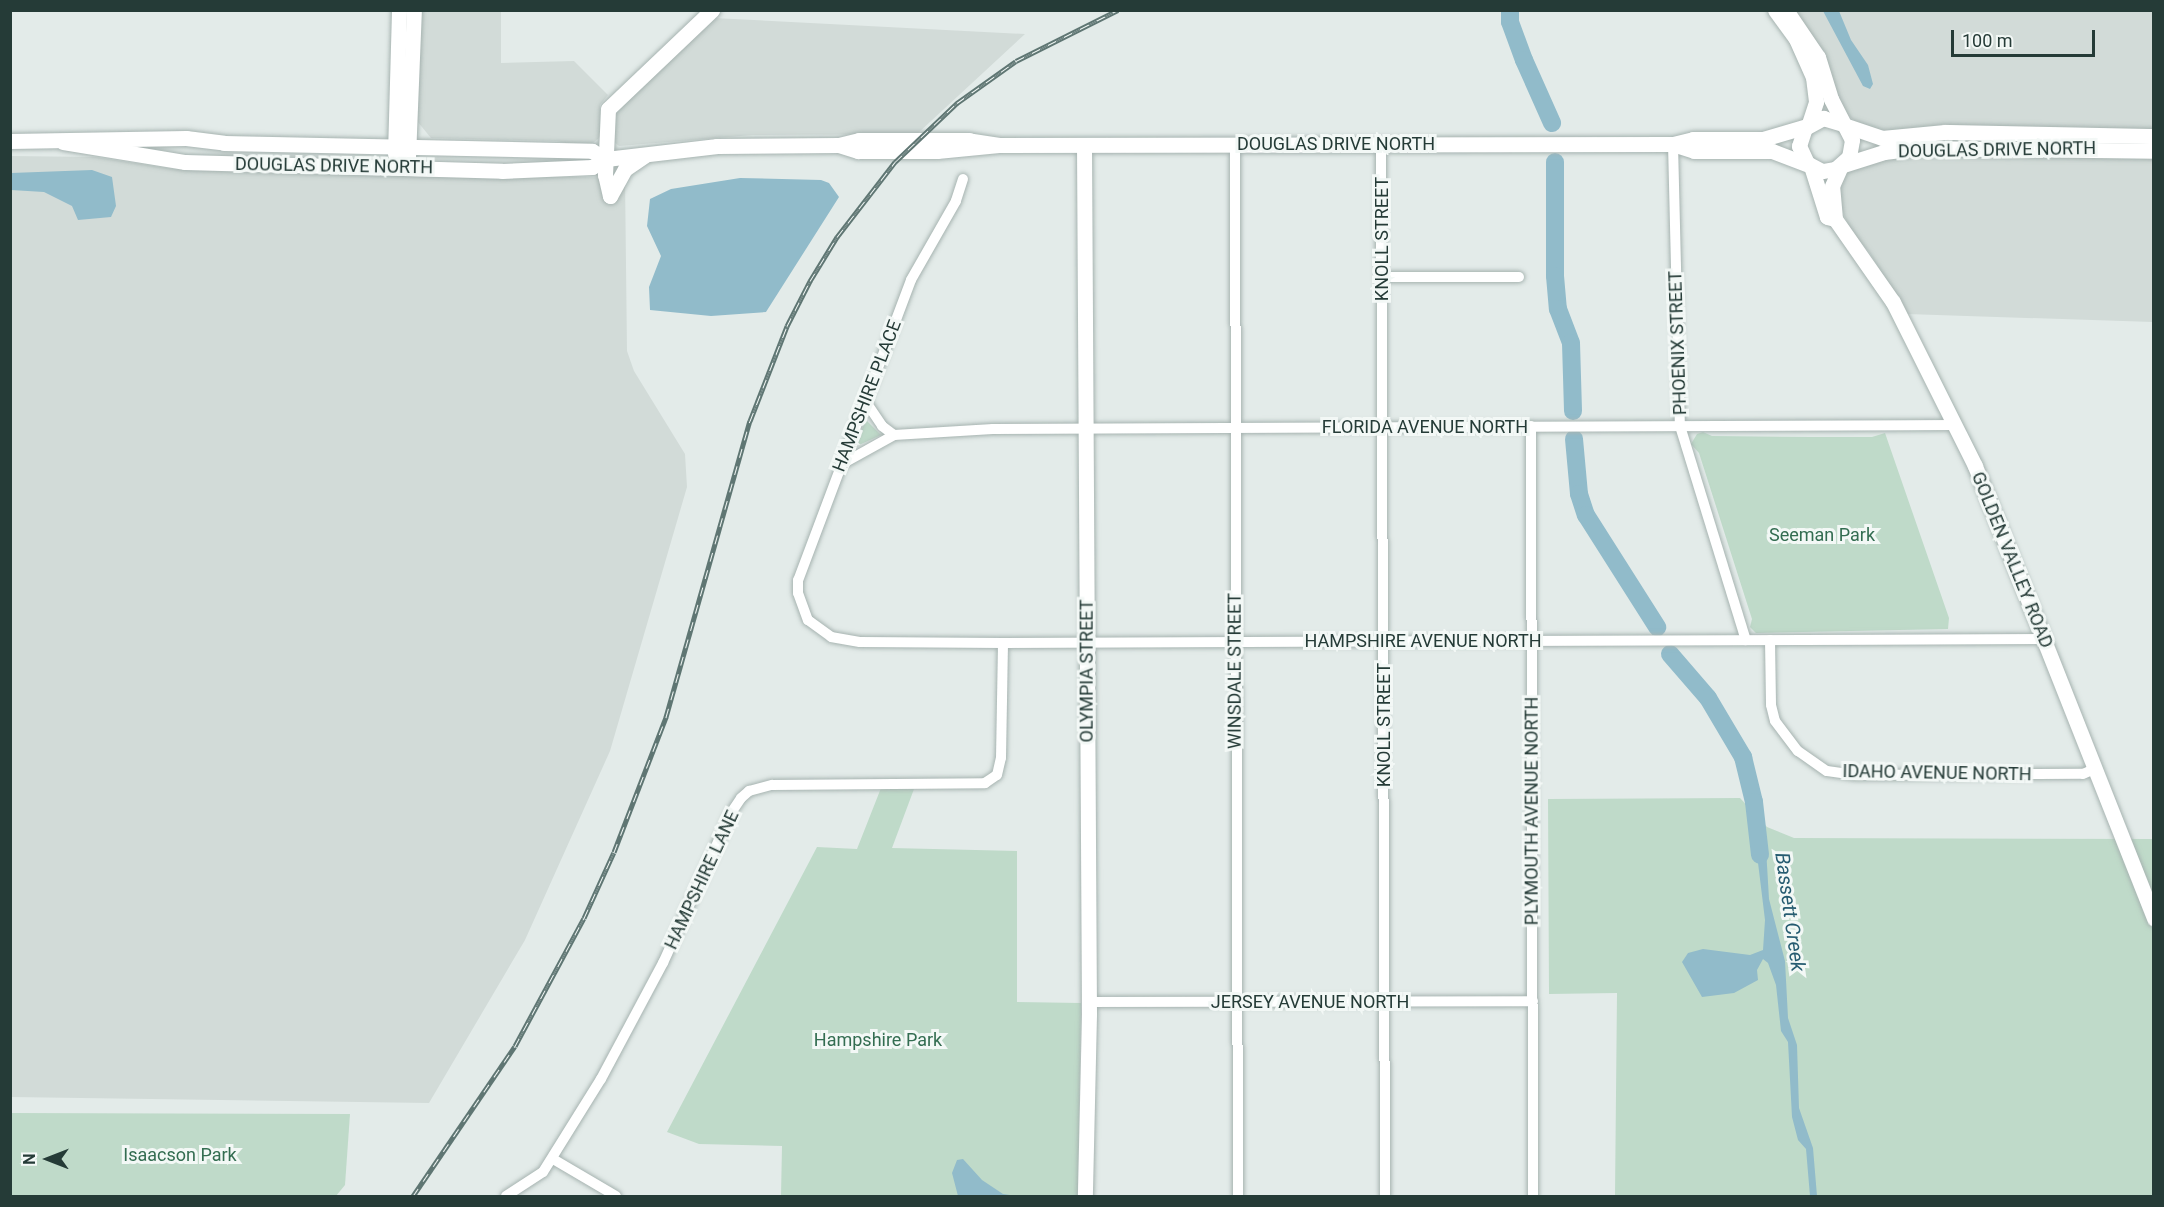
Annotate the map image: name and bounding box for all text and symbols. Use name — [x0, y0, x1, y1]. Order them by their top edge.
scale bar — [1954, 18, 2098, 56]
text: 100 m — [1962, 30, 2013, 51]
street label: DOUGLAS DRIVE NORTH — [1237, 133, 1435, 155]
street label: DOUGLAS DRIVE NORTH — [1898, 137, 2096, 163]
street label: DOUGLAS DRIVE NORTH — [235, 153, 433, 179]
street label: KNOLL STREET — [1371, 177, 1393, 301]
street label: PHOENIX STREET — [1665, 270, 1691, 416]
street label: HAMPSHIRE PLACE — [828, 317, 906, 475]
street label: FLORIDA AVENUE NORTH — [1322, 416, 1528, 438]
street label: GOLDEN VALLEY ROAD — [1967, 469, 2057, 651]
park label: Seeman Park — [1769, 524, 1875, 546]
street label: WINSDALE STREET — [1224, 593, 1246, 749]
street label: OLYMPIA STREET — [1076, 599, 1098, 743]
street label: HAMPSHIRE AVENUE NORTH — [1304, 630, 1542, 652]
street label: KNOLL STREET — [1373, 663, 1395, 787]
street label: PLYMOUTH AVENUE NORTH — [1521, 697, 1543, 925]
street label: IDAHO AVENUE NORTH — [1842, 761, 2032, 785]
street label: HAMPSHIRE LANE — [660, 807, 744, 953]
water label: Bassett Creek — [1770, 851, 1810, 973]
street label: JERSEY AVENUE NORTH — [1211, 991, 1409, 1013]
park label: Hampshire Park — [814, 1029, 942, 1051]
north arrow — [18, 1129, 78, 1189]
park label: Isaacson Park — [123, 1144, 237, 1166]
text: N — [20, 1153, 39, 1165]

